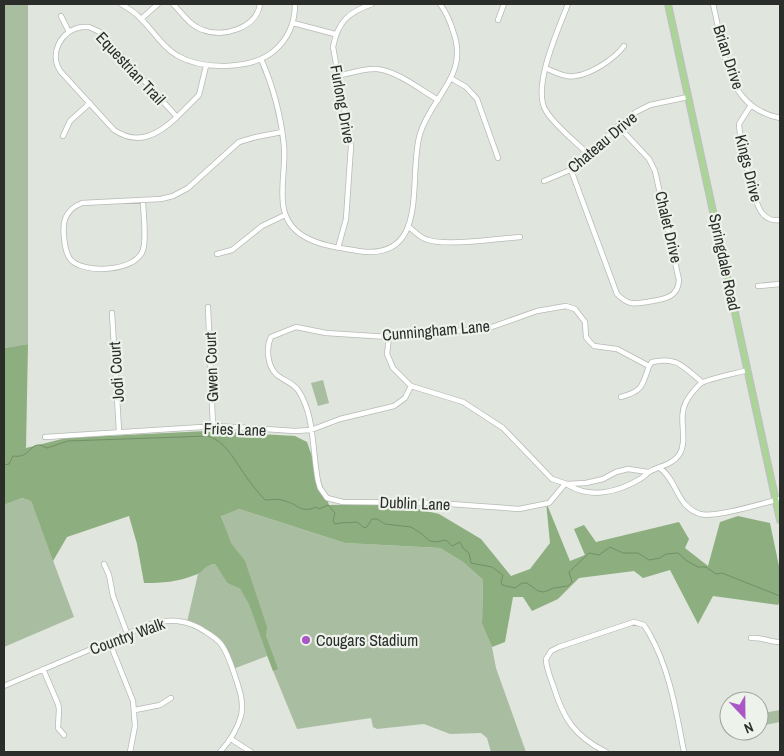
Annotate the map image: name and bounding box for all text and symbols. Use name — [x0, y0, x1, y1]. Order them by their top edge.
street label: Brian Drive — [708, 22, 750, 92]
street label: Equestrian Trail — [91, 27, 171, 109]
street label: Furlong Drive — [325, 63, 361, 145]
street label: Chateau Drive — [563, 106, 641, 178]
street label: Kings Drive — [730, 132, 768, 204]
street label: Chalet Drive — [650, 189, 688, 265]
street label: Springdale Road — [704, 212, 746, 312]
street label: Cunningham Lane — [381, 314, 491, 346]
street label: Gwen Court — [199, 331, 223, 402]
street label: Jodi Court — [103, 341, 129, 403]
street label: Fries Lane — [203, 417, 267, 441]
street label: Dublin Lane — [379, 491, 451, 515]
street label: Country Walk — [86, 612, 168, 660]
place label: Cougars Stadium — [316, 629, 418, 651]
marker: Cougars Stadium — [300, 634, 312, 646]
north arrow — [719, 691, 769, 741]
text: N — [742, 718, 756, 738]

